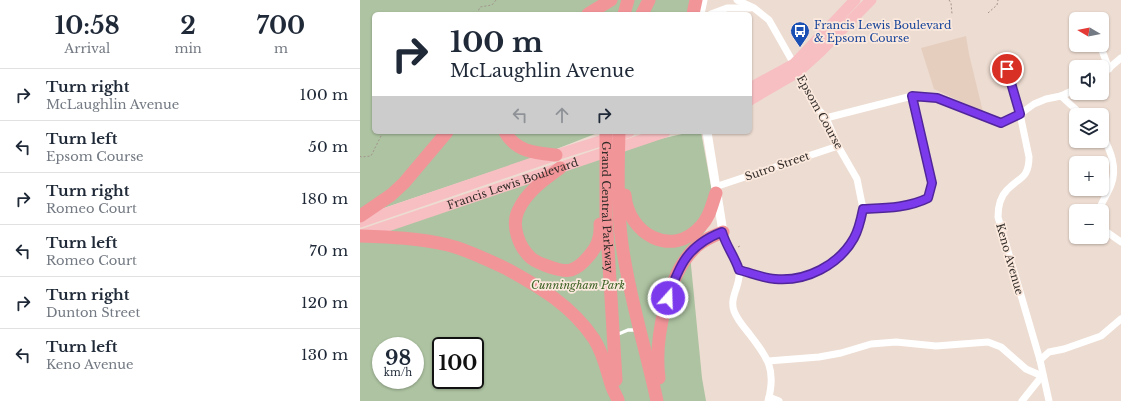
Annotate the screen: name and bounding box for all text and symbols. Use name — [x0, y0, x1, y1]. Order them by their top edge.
text: 10:58 — [55, 11, 120, 40]
text: 2 — [180, 11, 196, 40]
text: 700 — [257, 11, 305, 40]
north arrow — [1069, 12, 1109, 52]
map controls — [1069, 12, 1109, 244]
place label: Francis Lewis Boulevard & Epsom Course — [814, 18, 952, 45]
bus stop icon: Francis Lewis Boulevard & Epsom Course — [789, 20, 811, 48]
text: 100 m — [450, 25, 543, 60]
icon: right — [384, 28, 436, 80]
text: Arrival — [64, 40, 110, 57]
text: min — [174, 40, 202, 57]
text: m — [274, 40, 288, 57]
pin — [990, 52, 1024, 86]
icon: arrive — [996, 58, 1018, 80]
text: McLaughlin Avenue — [450, 60, 634, 82]
button: sound — [1069, 60, 1109, 100]
street label: Epsom Course — [794, 73, 846, 151]
text: Turn right — [46, 77, 129, 96]
icon: right — [12, 84, 34, 106]
text: 100 m — [299, 85, 348, 104]
text: McLaughlin Avenue — [46, 96, 179, 113]
icon: left — [509, 104, 531, 126]
icon: ahead — [551, 104, 573, 126]
icon: right — [593, 104, 615, 126]
button: layers — [1069, 108, 1109, 148]
text: Turn left — [46, 129, 117, 148]
icon: left — [12, 136, 34, 158]
text: 50 m — [308, 137, 348, 156]
street label: Grand Central Parkway — [599, 141, 616, 273]
text: Epsom Course — [46, 148, 144, 165]
street label: Sutro Street — [743, 148, 812, 184]
street label: Francis Lewis Boulevard — [445, 155, 580, 212]
button: + — [1069, 156, 1109, 196]
text: Turn right — [46, 181, 129, 200]
icon: right — [12, 188, 34, 210]
text: 180 m — [301, 189, 348, 208]
text: Romeo Court — [46, 200, 137, 217]
button: − — [1069, 204, 1109, 244]
street label: Keno Avenue — [993, 221, 1027, 297]
text: Turn left — [46, 233, 117, 252]
icon: left — [12, 240, 34, 262]
text: 70 m — [309, 241, 348, 260]
text: Romeo Court — [46, 252, 137, 269]
position arrow — [647, 277, 689, 319]
park label: Cunningham Park — [531, 278, 625, 292]
text: Turn right — [46, 285, 129, 304]
icon: right — [12, 292, 34, 314]
text: 120 m — [301, 293, 348, 312]
text: Dunton Street — [46, 304, 140, 321]
text: Turn left — [46, 337, 117, 356]
speed limit sign: 100 — [432, 337, 484, 389]
icon: left — [12, 344, 34, 366]
text: 130 m — [301, 345, 348, 364]
text: 98 — [385, 346, 411, 370]
text: Keno Avenue — [46, 356, 133, 373]
text: km/h — [384, 366, 412, 379]

